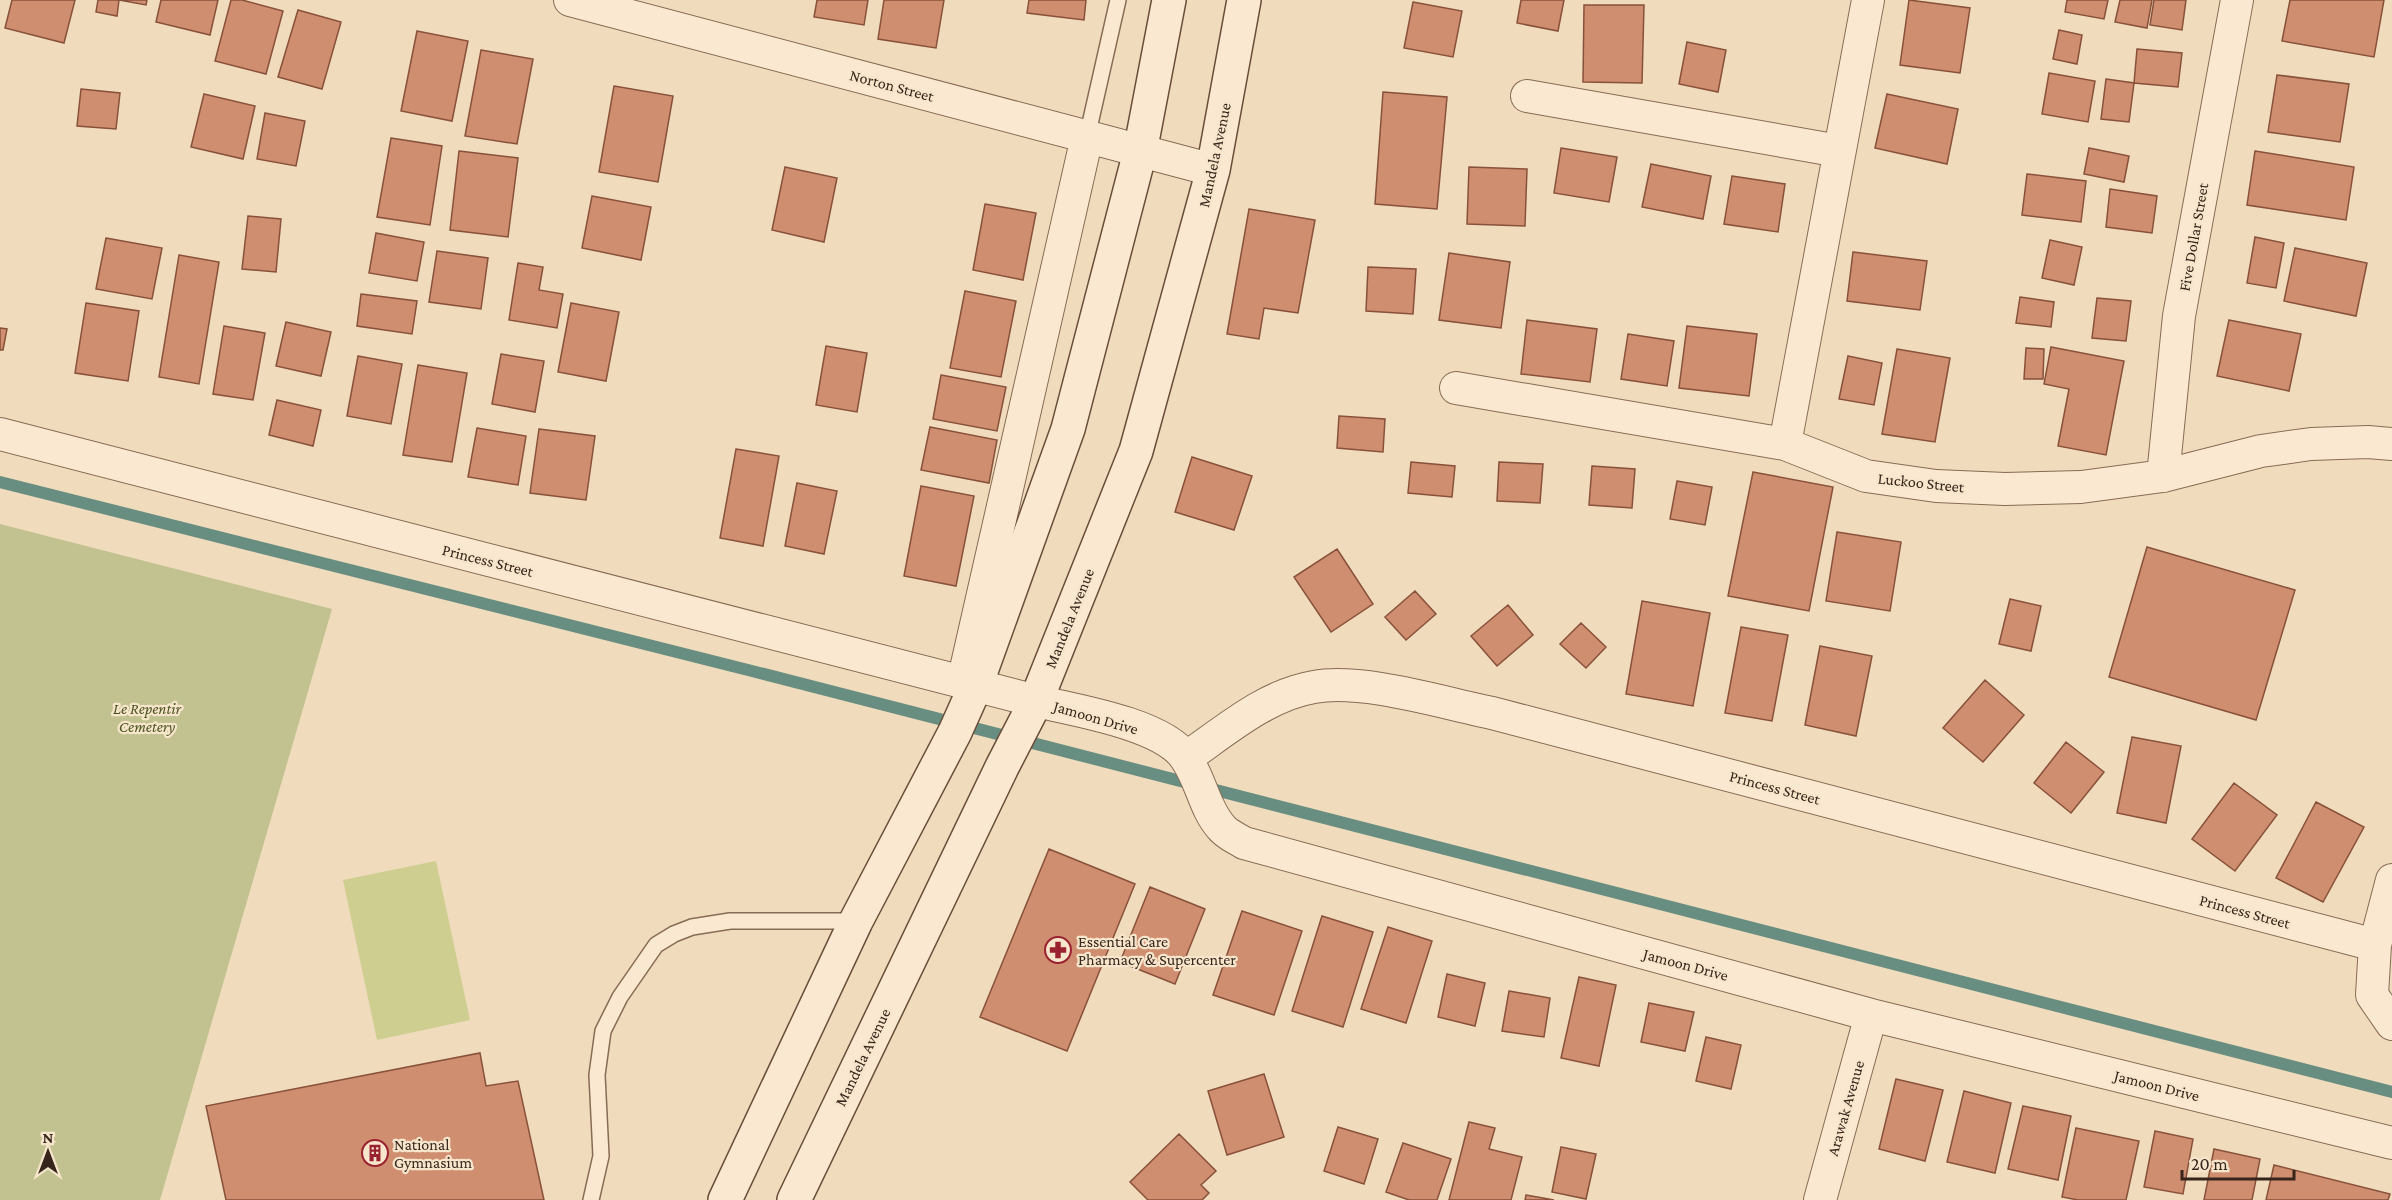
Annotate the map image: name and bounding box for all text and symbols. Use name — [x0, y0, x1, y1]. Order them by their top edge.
street label: Norton Street — [848, 66, 936, 105]
street label: Mandela Avenue — [1195, 101, 1234, 209]
street label: Five Dollar Street — [2176, 181, 2212, 293]
street label: Luckoo Street — [1877, 470, 1966, 496]
street label: Princess Street — [441, 541, 536, 580]
street label: Mandela Avenue — [1042, 566, 1097, 671]
street label: Jamoon Drive — [1049, 697, 1140, 739]
park label: Le Repentir Cemetery — [113, 700, 182, 736]
street label: Princess Street — [1728, 767, 1823, 808]
street label: Princess Street — [2198, 891, 2293, 932]
place label: Essential Care Pharmacy & Supercenter — [1078, 933, 1236, 969]
pharmacy icon: Essential Care Pharmacy & Supercenter — [1043, 935, 1073, 965]
street label: Jamoon Drive — [1639, 944, 1730, 985]
street label: Mandela Avenue — [831, 1006, 893, 1109]
street label: Arawak Avenue — [1824, 1058, 1867, 1158]
street label: Jamoon Drive — [2110, 1066, 2201, 1105]
north arrow — [18, 1122, 78, 1182]
text: N — [43, 1129, 54, 1146]
place label: National Gymnasium — [394, 1136, 472, 1172]
building icon: National Gymnasium — [360, 1138, 390, 1168]
scale bar — [2182, 1143, 2294, 1181]
text: 20 m — [2191, 1154, 2228, 1174]

